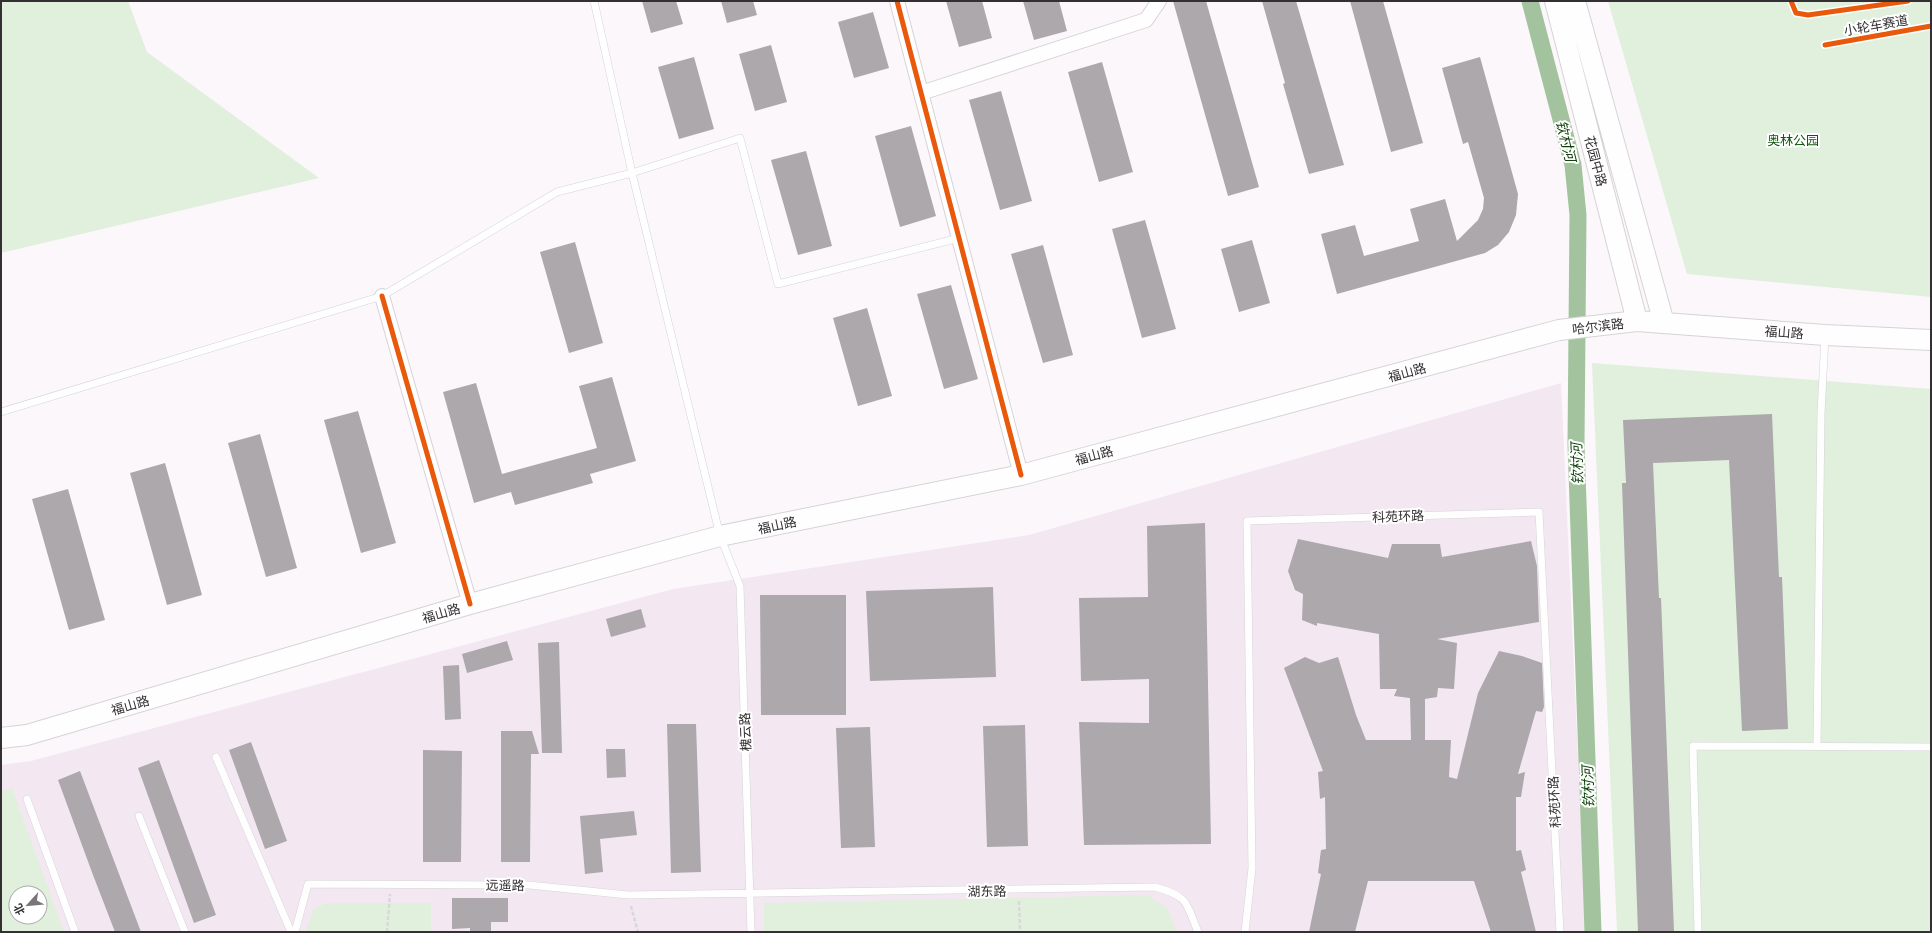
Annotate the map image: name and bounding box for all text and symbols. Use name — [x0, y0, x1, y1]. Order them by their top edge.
street label: 小轮车赛道 — [1843, 12, 1909, 39]
water label: 钦村河 — [1553, 119, 1580, 166]
park label: 奥林公园 — [1767, 133, 1819, 148]
street label: 花园中路 — [1582, 134, 1609, 188]
street label: 哈尔滨路 — [1571, 316, 1625, 337]
street label: 福山路 — [1764, 324, 1804, 341]
street label: 福山路 — [1386, 360, 1428, 385]
water label: 钦村河 — [1568, 440, 1586, 485]
street label: 福山路 — [1073, 443, 1115, 468]
street label: 科苑环路 — [1372, 508, 1424, 525]
street label: 福山路 — [756, 514, 798, 537]
street label: 福山路 — [420, 601, 462, 626]
street label: 福山路 — [109, 693, 151, 718]
street label: 槐云路 — [737, 712, 754, 752]
water label: 钦村河 — [1579, 763, 1597, 808]
street label: 科苑环路 — [1546, 776, 1563, 828]
street label: 远遥路 — [485, 878, 525, 893]
street label: 湖东路 — [967, 884, 1007, 899]
north arrow — [8, 885, 48, 925]
text: 北 — [11, 902, 27, 917]

